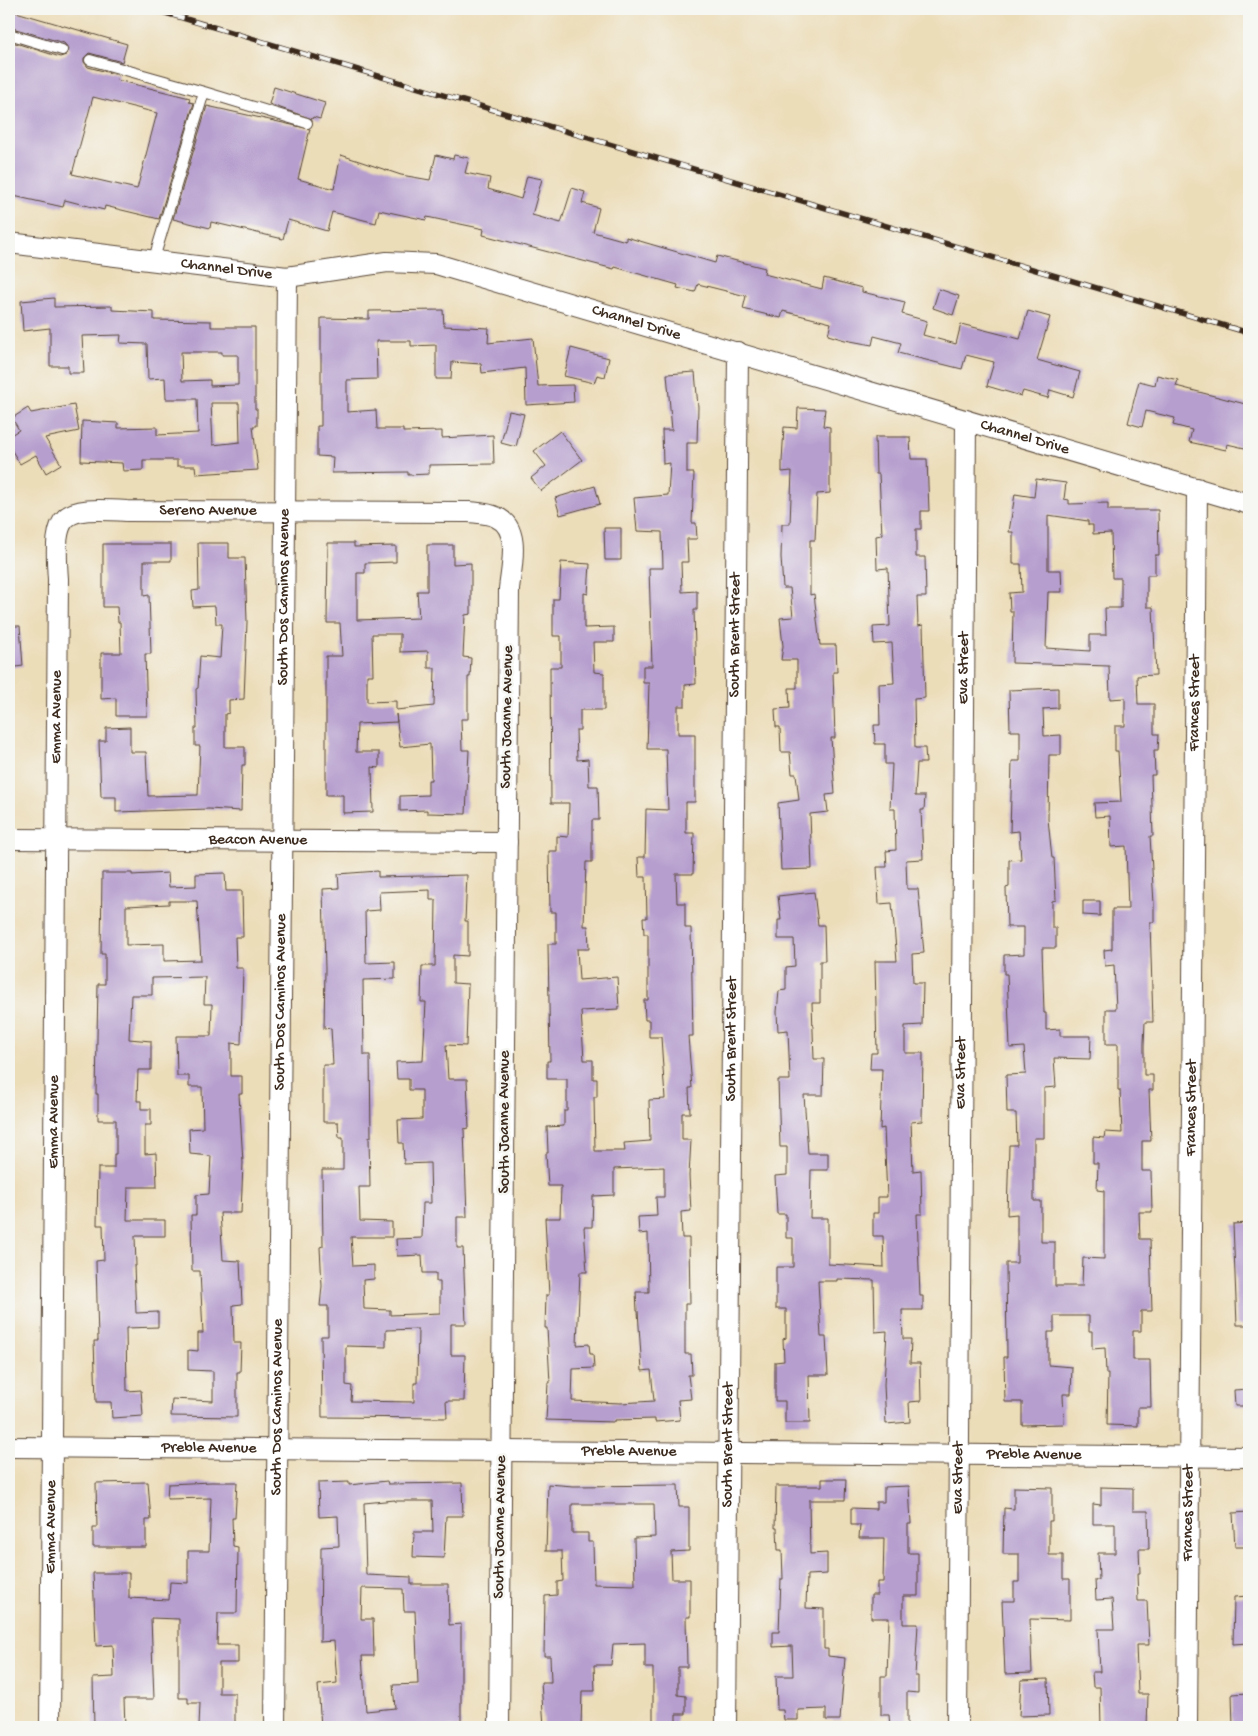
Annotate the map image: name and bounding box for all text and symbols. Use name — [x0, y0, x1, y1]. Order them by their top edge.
street label: Channel Drive — [180, 255, 274, 285]
street label: Channel Drive — [589, 301, 684, 345]
street label: Channel Drive — [978, 416, 1072, 460]
street label: Sereno Avenue — [159, 502, 257, 521]
street label: South Dos Caminos Avenue — [274, 508, 295, 685]
street label: South Brent Street — [725, 571, 746, 698]
street label: Eva Street — [955, 630, 974, 704]
street label: South Joanne Avenue — [497, 645, 519, 789]
street label: Frances Street — [1185, 653, 1205, 752]
street label: Emma Avenue — [47, 669, 67, 764]
street label: Beacon Avenue — [208, 831, 308, 850]
street label: South Dos Caminos Avenue — [271, 913, 291, 1090]
street label: South Brent Street — [722, 975, 742, 1102]
street label: Eva Street — [952, 1035, 971, 1109]
street label: South Joanne Avenue — [496, 1050, 515, 1194]
street label: Frances Street — [1182, 1058, 1202, 1157]
street label: Emma Avenue — [44, 1074, 64, 1169]
street label: South Dos Caminos Avenue — [267, 1318, 288, 1495]
street label: South Brent Street — [718, 1381, 739, 1508]
street label: Preble Avenue — [160, 1439, 257, 1459]
street label: Eva Street — [949, 1440, 968, 1514]
street label: Preble Avenue — [580, 1442, 677, 1462]
street label: Preble Avenue — [985, 1445, 1082, 1465]
street label: South Joanne Avenue — [490, 1455, 512, 1599]
street label: Frances Street — [1179, 1463, 1199, 1562]
street label: Emma Avenue — [42, 1479, 61, 1574]

